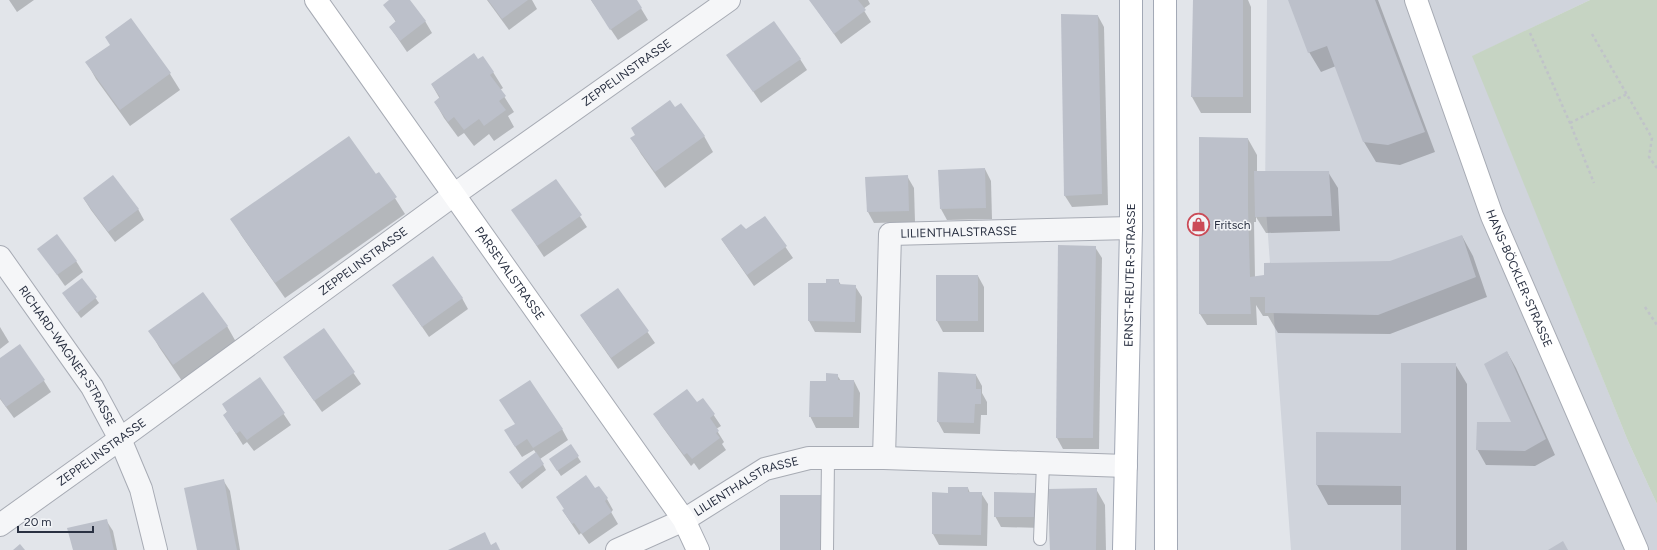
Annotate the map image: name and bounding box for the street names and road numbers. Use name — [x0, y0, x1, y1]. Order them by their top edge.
street label: ZEPPELINSTRASSE — [579, 36, 674, 109]
street label: ERNST-REUTER-STRASSE — [1121, 203, 1138, 347]
street label: HANS-BÖCKLER-STRASSE — [1483, 208, 1555, 349]
street label: ZEPPELINSTRASSE — [316, 224, 410, 298]
street label: PARSEVALSTRASSE — [472, 224, 547, 323]
street label: LILIENTHALSTRASSE — [900, 224, 1018, 241]
street label: RICHARD-WAGNER-STRASSE — [16, 283, 119, 429]
street label: ZEPPELINSTRASSE — [54, 415, 149, 489]
street label: LILIENTHALSTRASSE — [691, 454, 800, 519]

